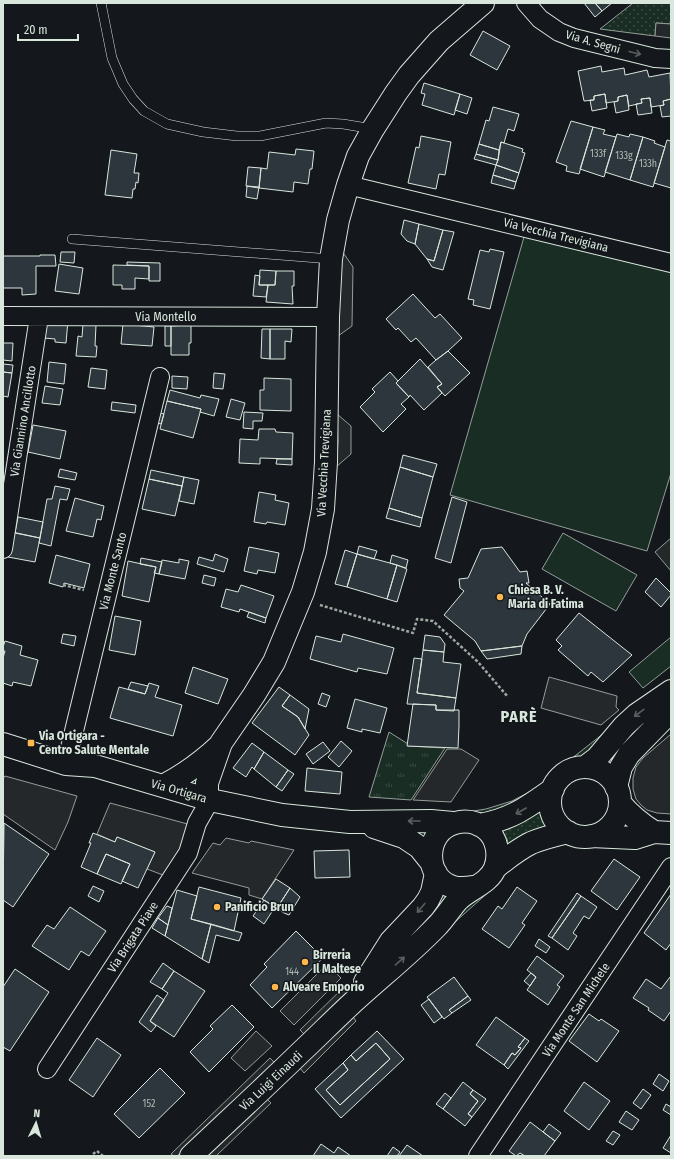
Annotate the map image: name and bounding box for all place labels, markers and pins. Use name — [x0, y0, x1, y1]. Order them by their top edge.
place label: Chiesa B. V. Maria di Fatima — [508, 583, 584, 611]
marker: Chiesa B. V. Maria di Fatima — [495, 592, 505, 602]
place label: Via Ortigara - Centro Salute Mentale — [38, 729, 149, 757]
marker: Via Ortigara - Centro Salute Mentale — [26, 738, 36, 748]
place label: Panificio Brun — [225, 900, 294, 914]
marker: Panificio Brun — [212, 902, 222, 912]
place label: Birreria Il Maltese — [313, 948, 361, 976]
marker: Birreria Il Maltese — [300, 957, 310, 967]
place label: Alveare Emporio — [282, 980, 365, 994]
marker: Alveare Emporio — [270, 982, 280, 992]

